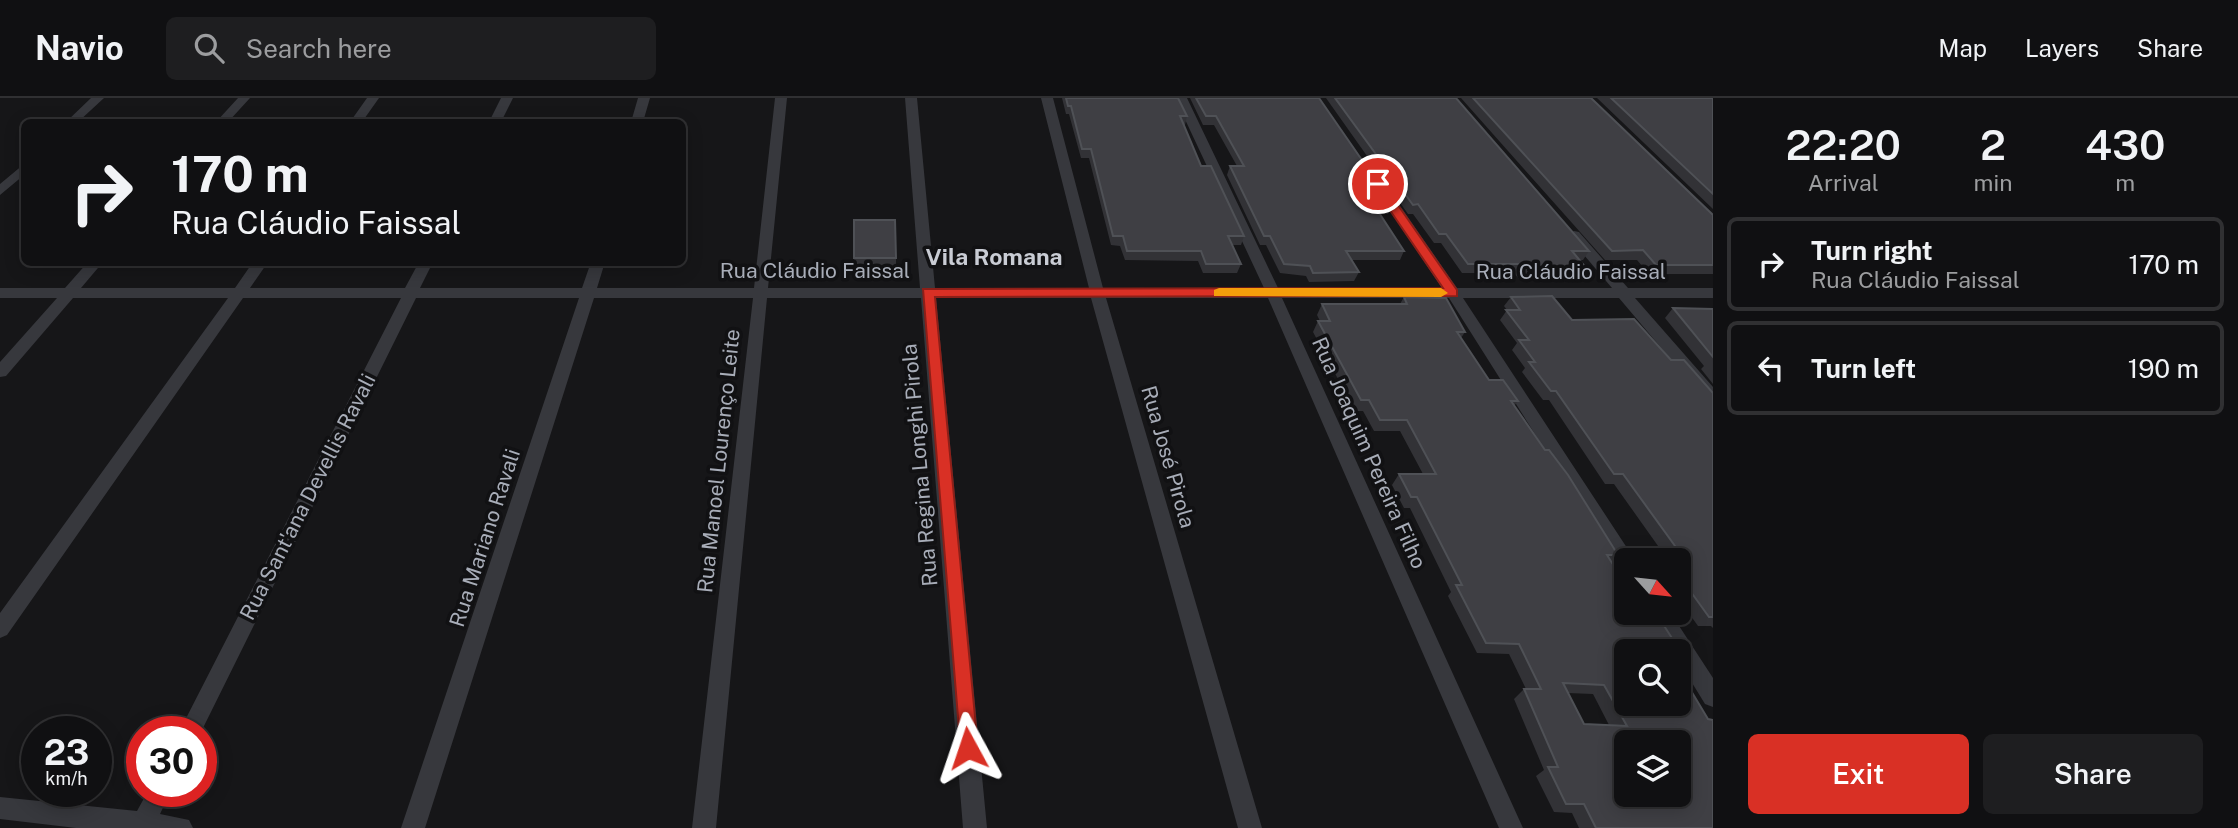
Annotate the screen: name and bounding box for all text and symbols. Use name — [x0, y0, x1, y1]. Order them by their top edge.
search box — [166, 17, 656, 80]
text: Navio — [35, 29, 124, 67]
icon: search — [190, 29, 228, 67]
text: Search here — [246, 33, 392, 64]
text: Map — [1938, 34, 1987, 62]
text: Layers — [2025, 34, 2099, 62]
text: Share — [2137, 34, 2203, 62]
text: 22:20 — [1785, 120, 1901, 169]
text: 2 — [1980, 120, 2006, 169]
text: 430 — [2085, 120, 2166, 169]
text: 170 m — [171, 145, 309, 203]
icon: right — [56, 147, 147, 238]
pin — [1348, 154, 1408, 214]
icon: arrive — [1359, 165, 1397, 203]
text: Arrival — [1808, 169, 1879, 196]
text: min — [1974, 169, 2013, 196]
text: m — [2115, 169, 2135, 196]
text: Rua Cláudio Faissal — [171, 204, 461, 241]
text: Turn right — [1811, 235, 1933, 266]
district label: Vila Romana — [925, 243, 1063, 270]
icon: right — [1752, 245, 1790, 283]
text: 170 m — [2129, 249, 2199, 280]
street label: Rua Cláudio Faissal — [720, 258, 910, 283]
street label: Rua Cláudio Faissal — [1476, 259, 1666, 284]
text: Rua Cláudio Faissal — [1811, 266, 2020, 293]
street label: Rua Manoel Lourenço Leite — [692, 328, 745, 594]
street label: Rua Joaquim Pereira Filho — [1307, 333, 1432, 572]
street label: Rua Regina Longhi Pirola — [896, 343, 943, 587]
icon: left — [1752, 349, 1790, 387]
text: Turn left — [1811, 353, 1916, 384]
text: 190 m — [2128, 353, 2199, 384]
street label: Rua Sant'ana Devellis Ravali — [235, 370, 381, 624]
street label: Rua José Pirola — [1136, 383, 1201, 531]
street label: Rua Mariano Ravali — [444, 446, 525, 630]
north arrow — [1614, 548, 1690, 625]
map controls — [1614, 548, 1691, 807]
button: search — [1614, 639, 1691, 716]
position arrow — [931, 711, 1005, 785]
speed limit sign: 30 — [126, 716, 217, 807]
button: layers — [1614, 730, 1691, 807]
text: 23 — [44, 732, 89, 773]
button: Exit — [1748, 734, 1969, 814]
button: Share — [1983, 734, 2203, 814]
text: km/h — [45, 768, 88, 789]

